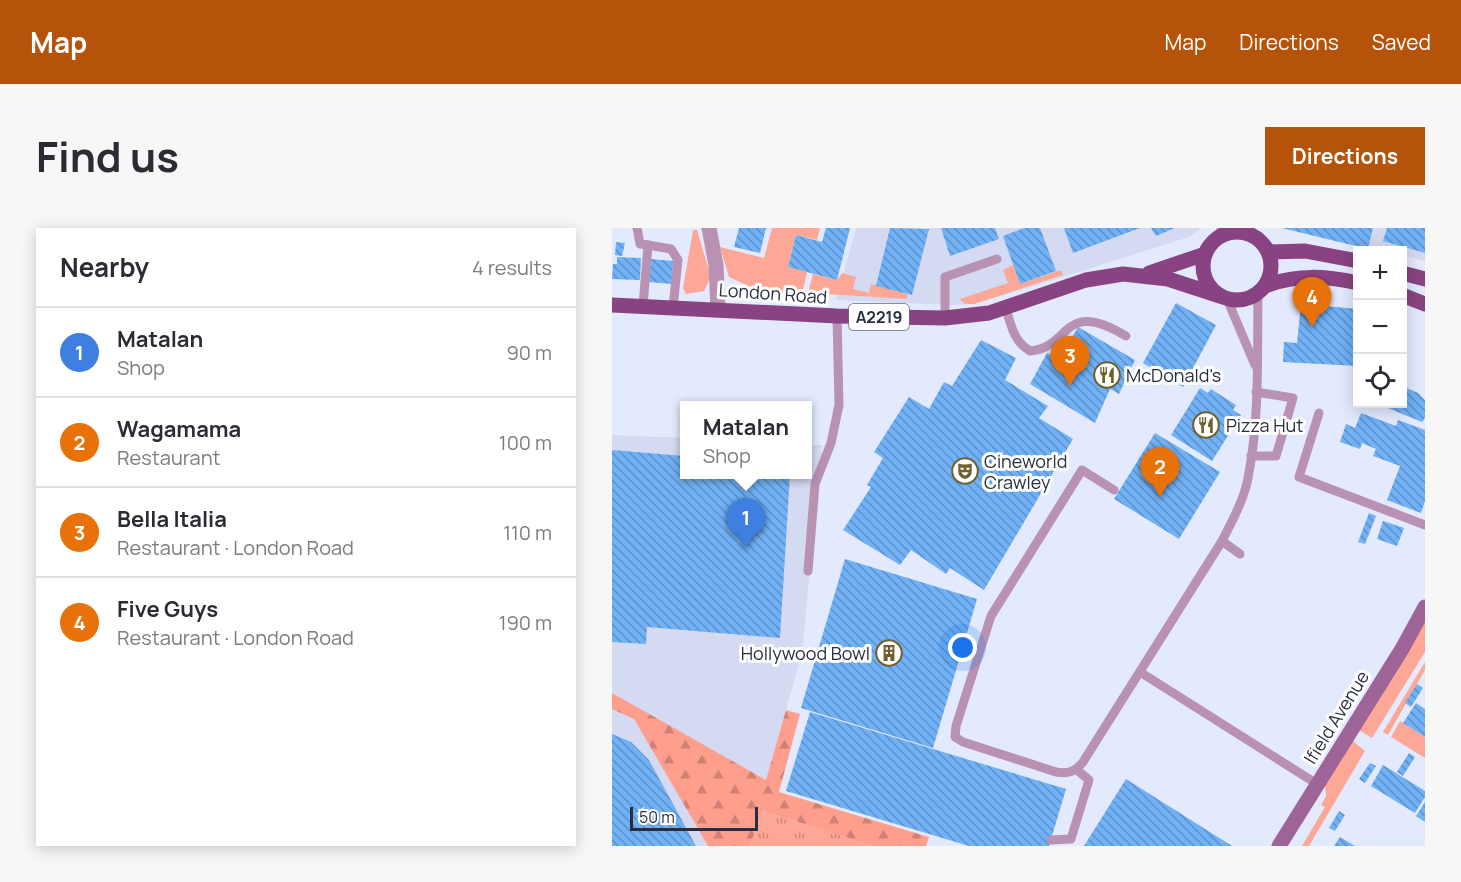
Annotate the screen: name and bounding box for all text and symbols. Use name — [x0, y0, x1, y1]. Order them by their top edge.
text: Map — [30, 23, 87, 61]
text: Map — [1165, 28, 1206, 56]
text: Directions — [1239, 28, 1339, 56]
text: Saved — [1372, 28, 1431, 56]
text: Find us — [36, 127, 179, 185]
button: Directions — [1265, 127, 1425, 185]
map controls — [1353, 246, 1407, 408]
button: + — [1353, 246, 1407, 300]
text: Nearby — [60, 249, 149, 285]
text: 4 results — [472, 254, 552, 281]
street label: London Road — [718, 277, 828, 309]
pin: 4 — [1292, 278, 1332, 327]
button: − — [1353, 300, 1407, 354]
road number: A2219 — [849, 304, 909, 330]
text: Matalan — [117, 324, 203, 354]
pin: 3 — [1050, 336, 1090, 386]
text: 1 — [75, 339, 84, 366]
text: 90 m — [506, 339, 552, 366]
text: Shop — [117, 354, 165, 381]
button: locate — [1353, 354, 1407, 408]
restaurant icon: McDonald's — [1092, 360, 1122, 390]
place label: McDonald's — [1126, 363, 1221, 387]
popup — [680, 401, 812, 479]
restaurant icon: Pizza Hut — [1191, 410, 1221, 440]
text: Matalan — [703, 412, 789, 442]
place label: Pizza Hut — [1226, 413, 1303, 437]
text: Wagamama — [117, 414, 241, 444]
text: 2 — [74, 429, 85, 456]
text: 100 m — [499, 429, 552, 456]
text: Shop — [703, 442, 751, 469]
text: Restaurant — [117, 444, 221, 471]
pin: 2 — [1140, 448, 1180, 497]
place label: Cineworld Crawley — [984, 449, 1067, 494]
theatre icon: Cineworld Crawley — [950, 456, 980, 486]
pin: 1 — [726, 498, 766, 548]
text: Bella Italia — [117, 504, 227, 534]
text: 3 — [74, 519, 85, 546]
text: 110 m — [503, 519, 552, 546]
text: Restaurant · London Road — [117, 534, 354, 561]
text: Five Guys — [117, 594, 218, 624]
text: 4 — [73, 609, 86, 636]
text: 190 m — [499, 609, 552, 636]
text: Restaurant · London Road — [117, 624, 354, 651]
your location — [948, 633, 977, 662]
building icon: Hollywood Bowl — [874, 638, 904, 668]
place label: Hollywood Bowl — [741, 641, 870, 665]
street label: Ifield Avenue — [1298, 666, 1374, 768]
scale bar — [630, 804, 758, 832]
text: 50 m — [639, 806, 675, 828]

